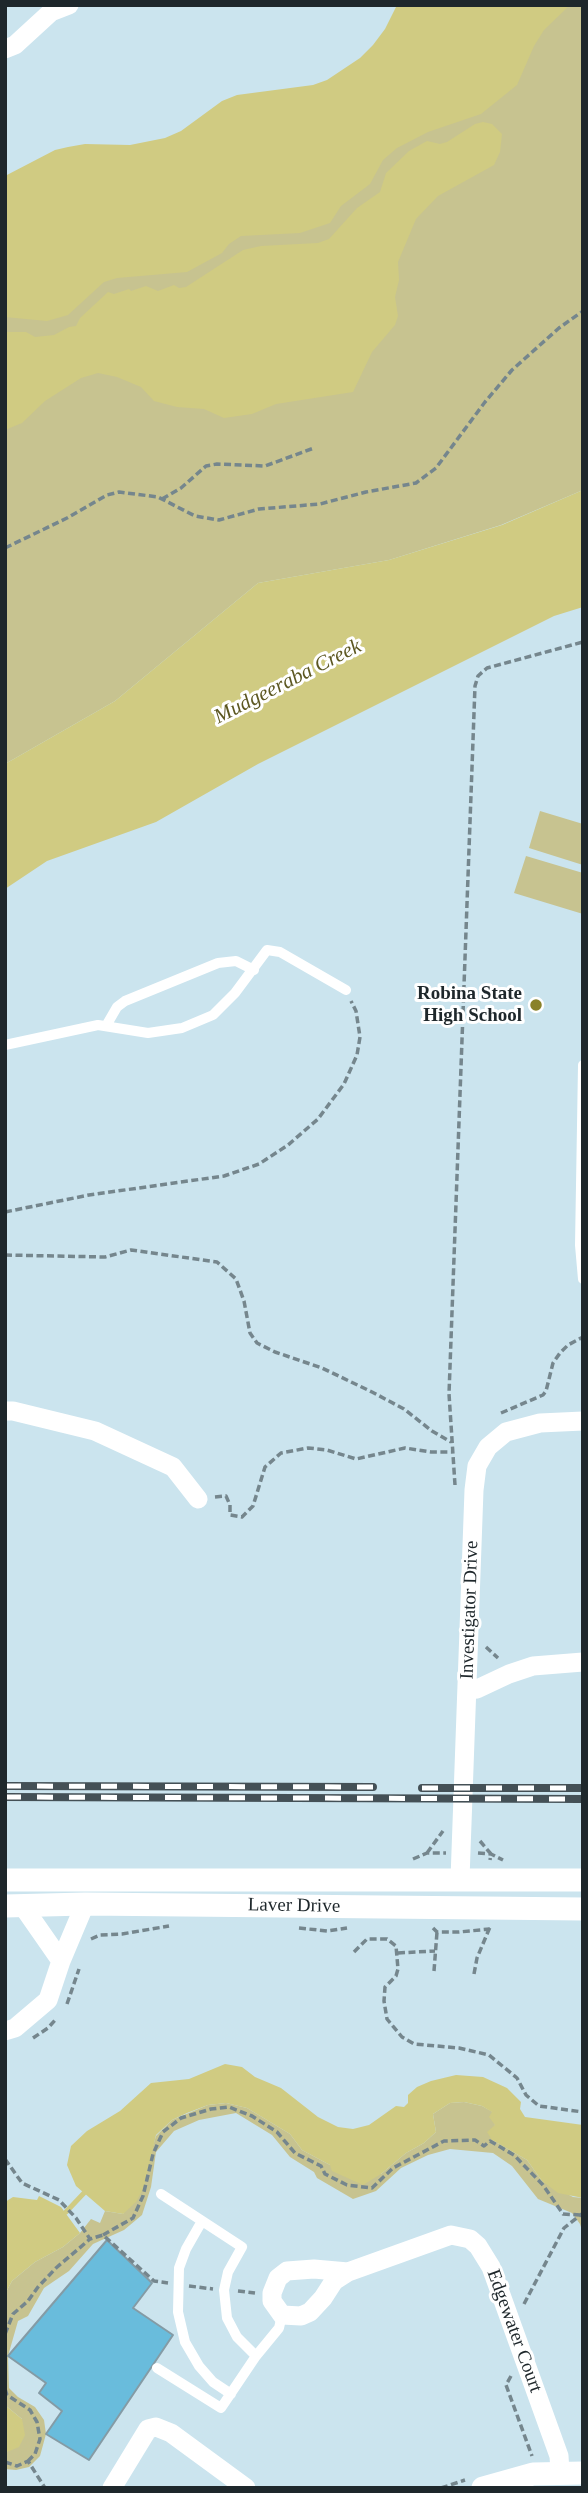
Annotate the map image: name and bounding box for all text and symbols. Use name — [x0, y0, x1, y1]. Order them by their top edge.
water label: Mudgeeraba Creek — [210, 634, 366, 730]
place label: Robina State High School — [417, 983, 522, 1027]
marker: Robina State High School — [528, 997, 544, 1013]
street label: Investigator Drive — [456, 1540, 484, 1680]
street label: Laver Drive — [248, 1894, 340, 1918]
street label: Edgewater Court — [481, 2266, 547, 2396]

